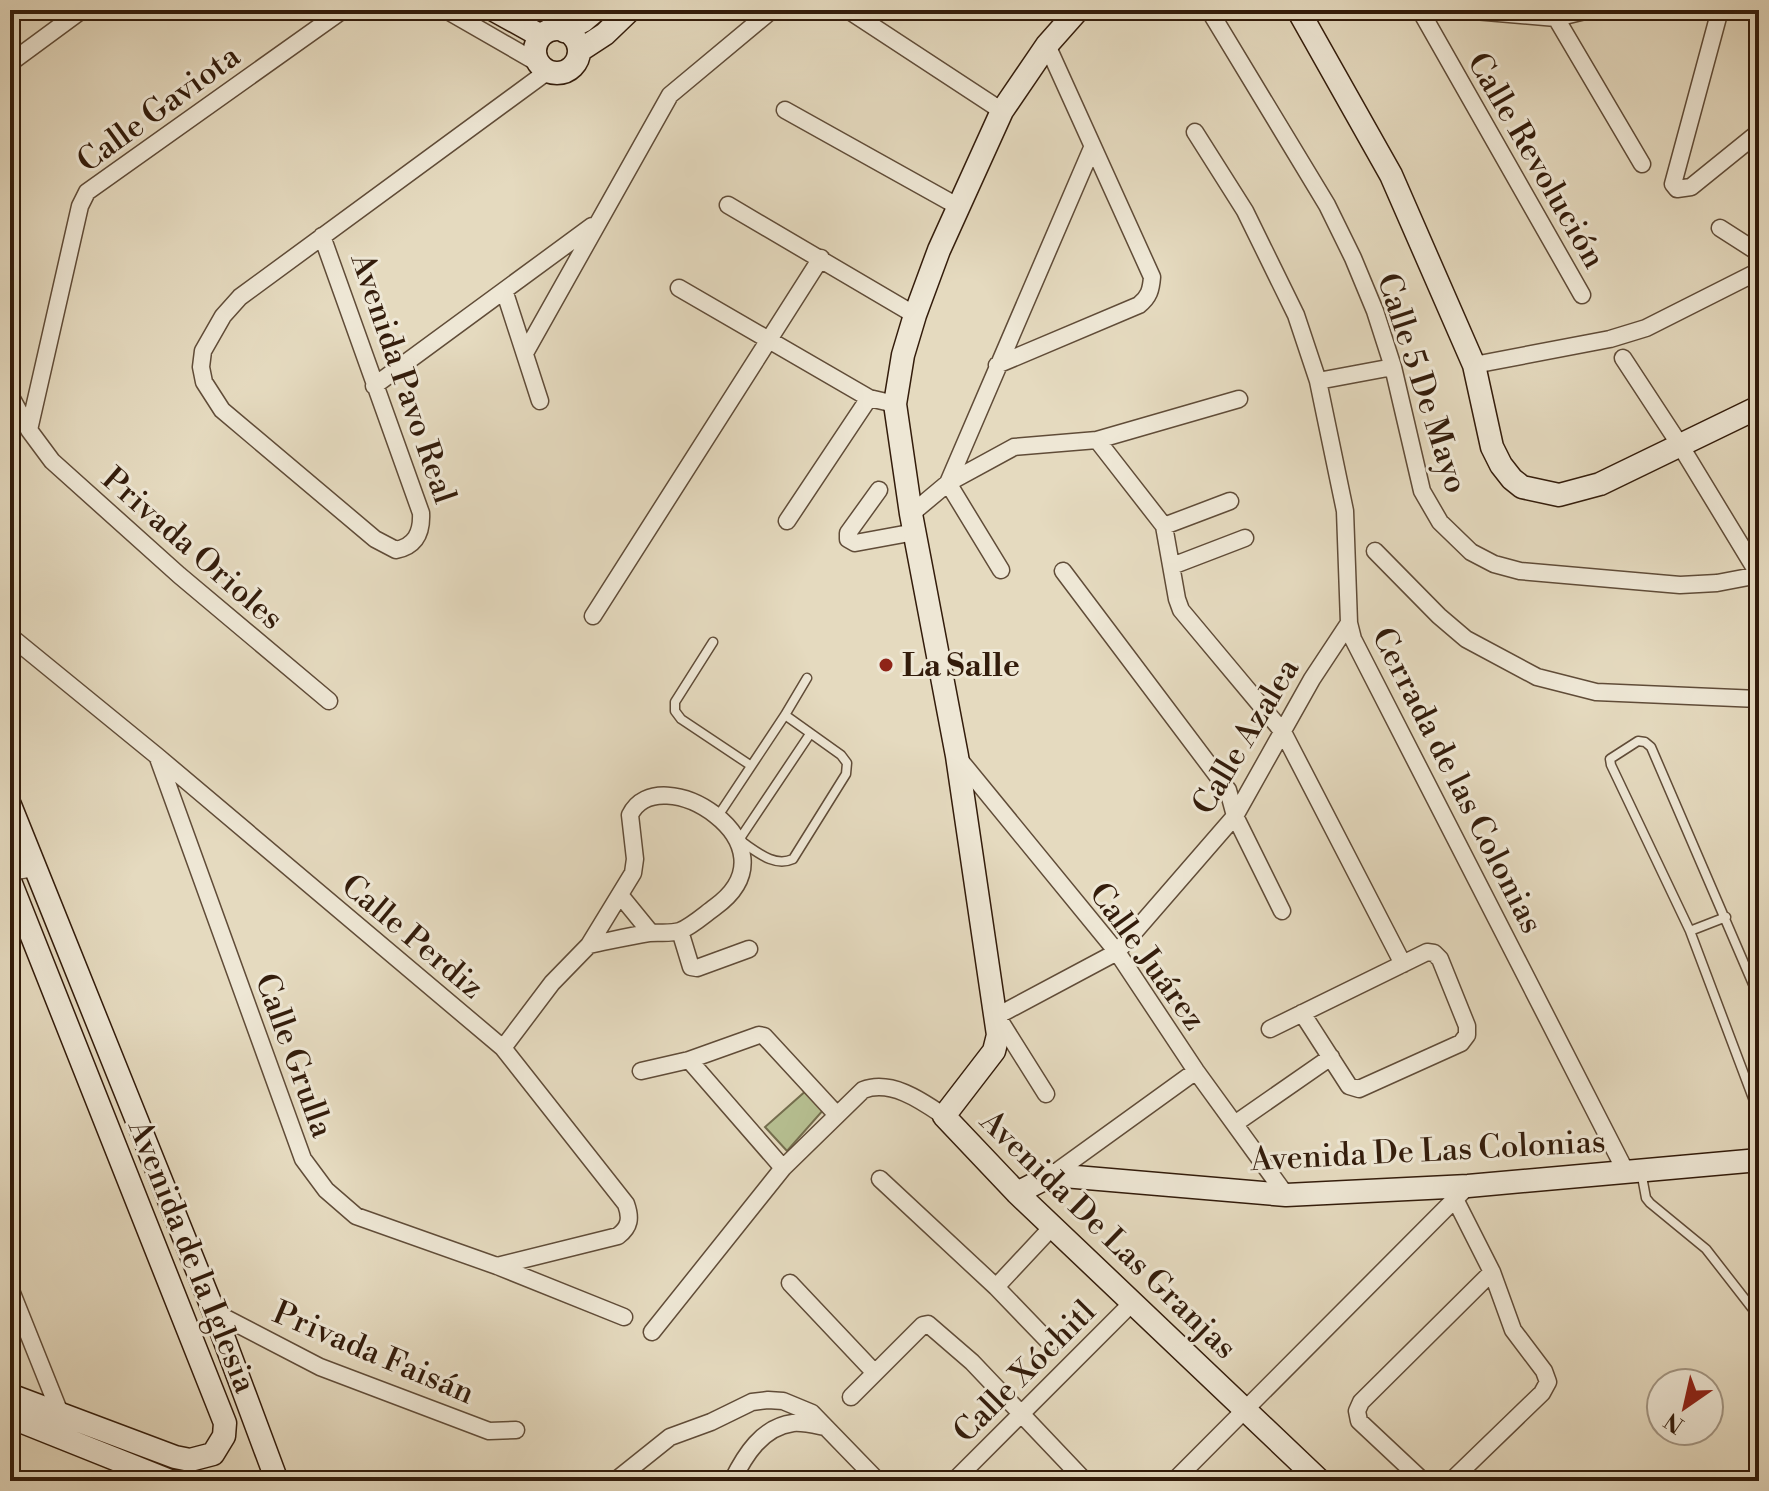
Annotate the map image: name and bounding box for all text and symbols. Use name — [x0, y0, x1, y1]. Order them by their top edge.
street label: Calle Gaviota — [69, 36, 249, 181]
street label: Calle Revolución — [1458, 46, 1614, 275]
street label: Avenida Pavo Real — [341, 247, 465, 509]
street label: Calle 5 De Mayo — [1368, 268, 1476, 498]
street label: Privada Orioles — [93, 459, 291, 638]
street label: Cerrada de las Colonias — [1363, 621, 1552, 940]
place label: La Salle — [902, 646, 1020, 686]
street label: Calle Azalea — [1184, 650, 1309, 822]
marker: La Salle — [877, 656, 895, 674]
street label: Calle Perdiz — [333, 866, 492, 1008]
street label: Calle Juárez — [1080, 875, 1214, 1038]
street label: Calle Grulla — [246, 968, 342, 1144]
street label: Avenida De Las Granjas — [971, 1101, 1245, 1368]
street label: Avenida de la Iglesia — [119, 1113, 265, 1399]
street label: Avenida De Las Colonias — [1249, 1122, 1607, 1180]
street label: Calle Xóchitl — [945, 1292, 1105, 1451]
street label: Privada Faisán — [267, 1293, 480, 1413]
north arrow — [1645, 1367, 1725, 1447]
text: N — [1659, 1406, 1689, 1438]

